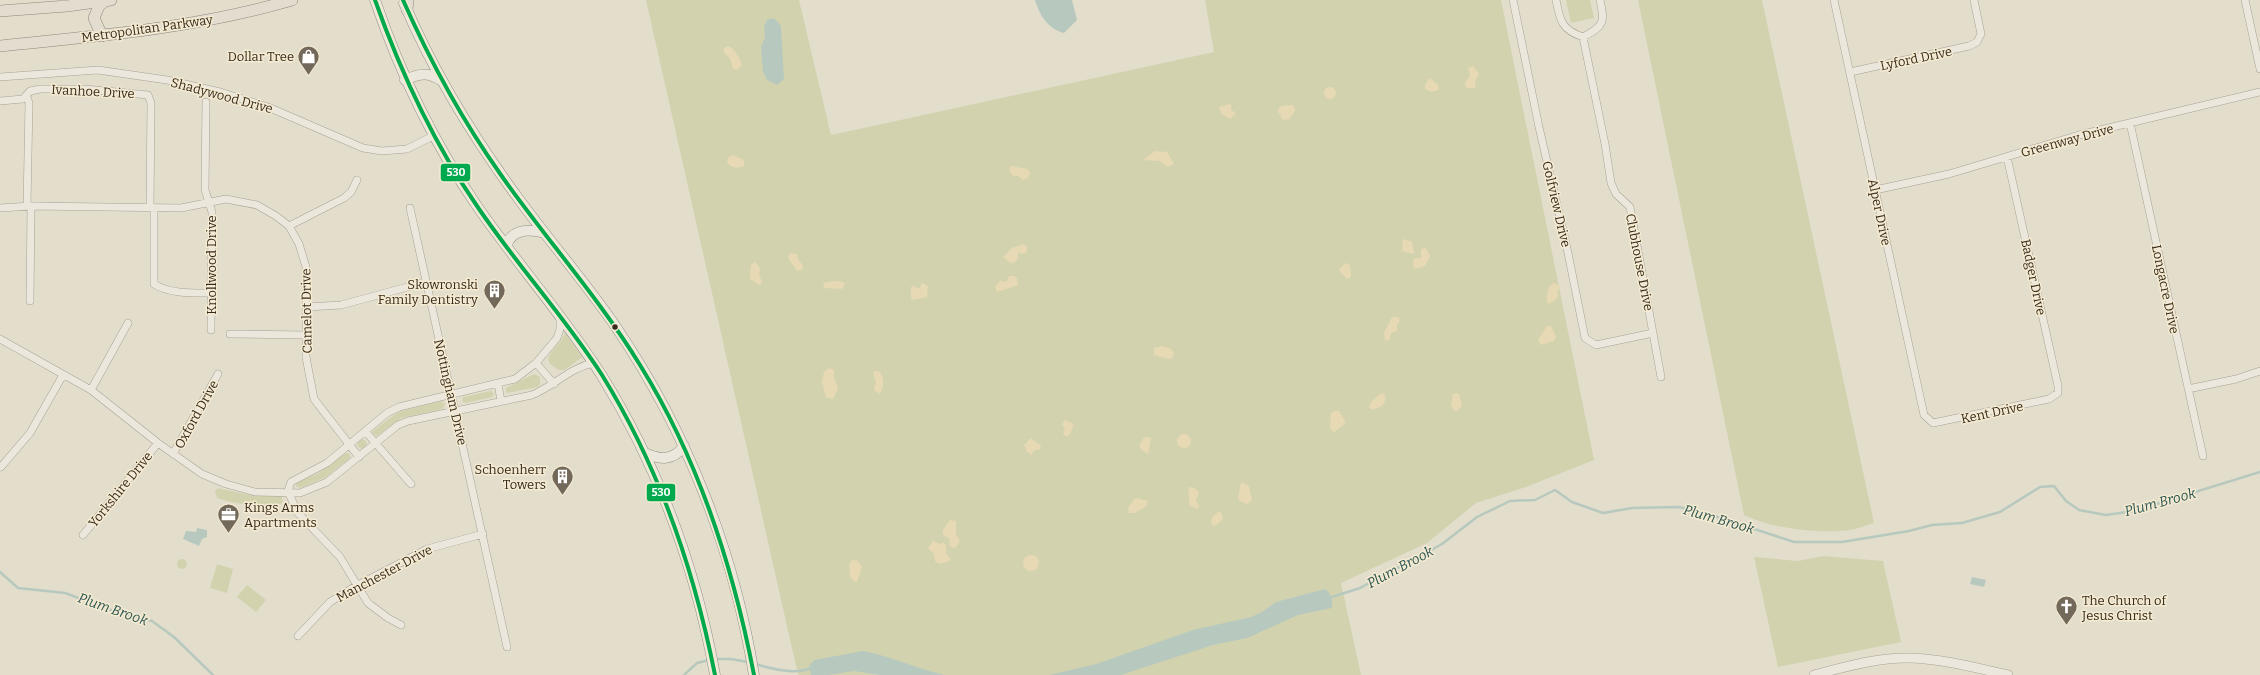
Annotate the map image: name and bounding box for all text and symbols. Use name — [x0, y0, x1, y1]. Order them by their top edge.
street label: Metropolitan Parkway — [80, 12, 214, 45]
shop icon: Dollar Tree — [296, 43, 322, 76]
street label: Lyford Drive — [1879, 44, 1953, 73]
place label: Dollar Tree — [228, 49, 294, 64]
street label: Shadywood Drive — [169, 75, 275, 116]
street label: Ivanhoe Drive — [51, 82, 135, 101]
street label: Greenway Drive — [2019, 121, 2115, 160]
street label: Golfview Drive — [1539, 160, 1574, 249]
line badge: 530 — [440, 163, 471, 182]
text: 530 — [446, 166, 466, 179]
street label: Alper Drive — [1865, 177, 1894, 247]
street label: Clubhouse Drive — [1623, 212, 1656, 312]
street label: Knollwood Drive — [204, 215, 219, 315]
street label: Badger Drive — [2018, 238, 2049, 317]
street label: Longacre Drive — [2149, 243, 2182, 335]
street label: Camelot Drive — [298, 268, 315, 354]
place label: Skowronski Family Dentistry — [378, 277, 478, 307]
building icon: Skowronski Family Dentistry — [481, 278, 507, 311]
unlabelled marker — [610, 322, 620, 332]
street label: Nottingham Drive — [431, 338, 470, 447]
street label: Oxford Drive — [171, 377, 221, 451]
street label: Kent Drive — [1960, 399, 2025, 426]
street label: Yorkshire Drive — [85, 449, 155, 530]
place label: Schoenherr Towers — [475, 462, 546, 492]
building icon: Schoenherr Towers — [549, 463, 575, 496]
line badge: 530 — [646, 483, 676, 502]
water label: Plum Brook — [2123, 485, 2198, 520]
text: 530 — [651, 486, 671, 499]
place label: Kings Arms Apartments — [244, 500, 317, 530]
office icon: Kings Arms Apartments — [216, 501, 242, 534]
water label: Plum Brook — [1681, 501, 1757, 538]
street label: Manchester Drive — [334, 542, 435, 605]
water label: Plum Brook — [1364, 543, 1437, 592]
water label: Plum Brook — [76, 590, 150, 630]
place label: The Church of Jesus Christ — [2081, 593, 2167, 623]
church icon: The Church of Jesus Christ — [2054, 594, 2080, 627]

